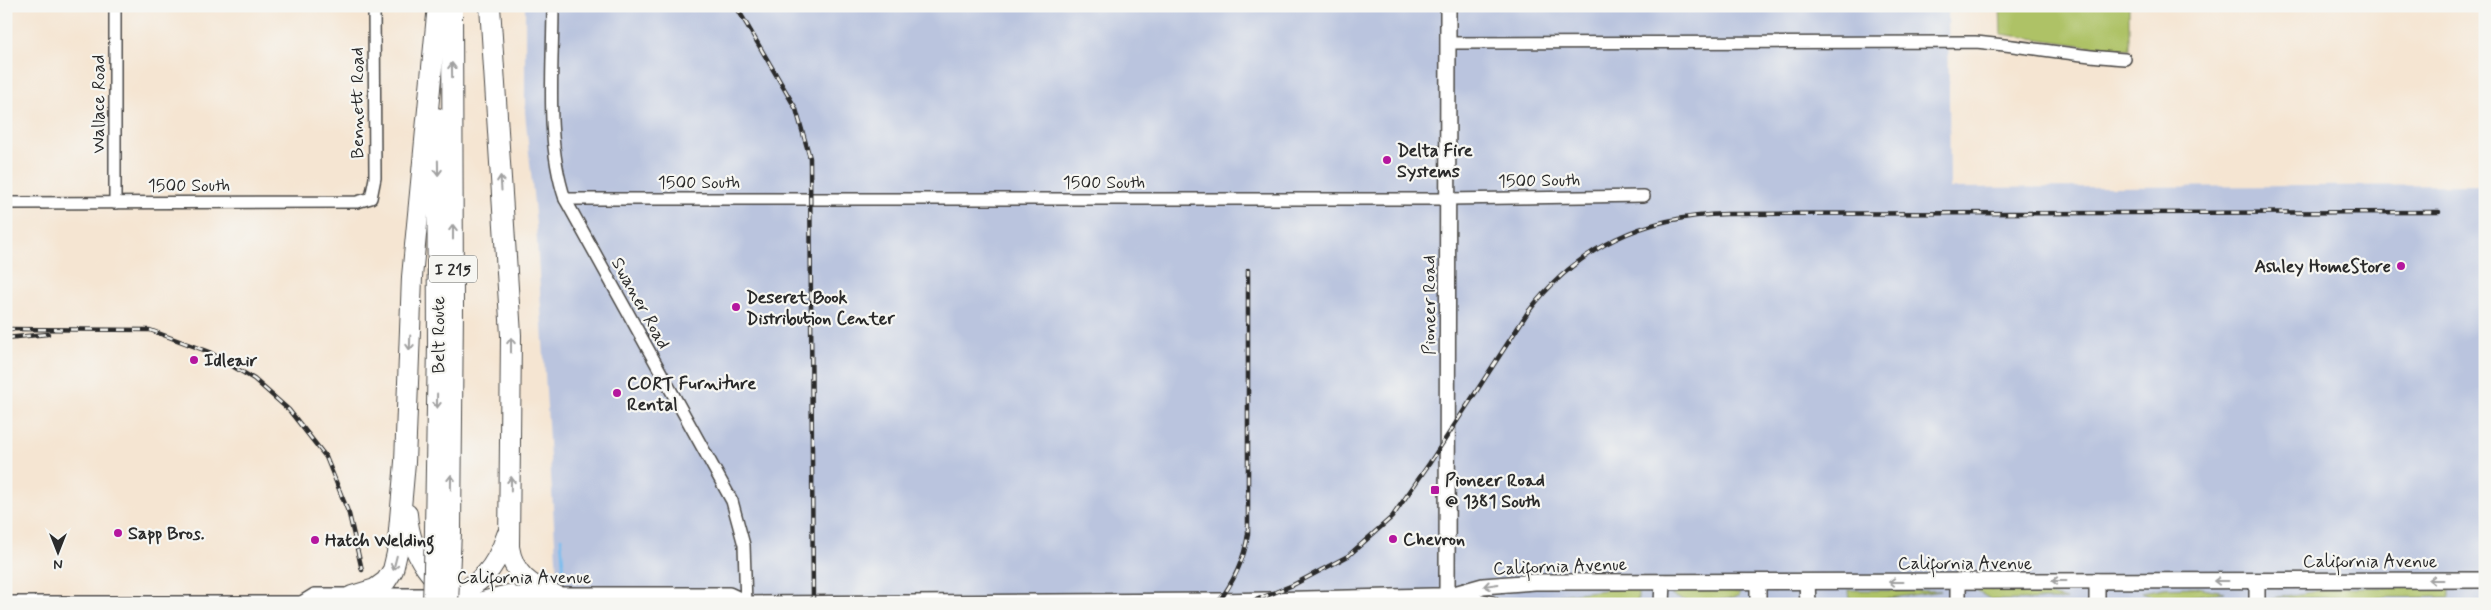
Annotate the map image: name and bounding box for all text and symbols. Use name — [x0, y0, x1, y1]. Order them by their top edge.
street label: Bennett Road — [346, 47, 370, 159]
street label: Wallace Road — [87, 54, 111, 154]
one-way arrow — [447, 62, 457, 78]
place label: Delta Fire Systems — [1397, 139, 1473, 184]
marker: Delta Fire Systems — [1381, 154, 1393, 166]
one-way arrow — [433, 160, 443, 176]
street label: 1500 South — [1498, 168, 1580, 194]
street label: 1500 South — [658, 171, 740, 195]
street label: 1500 South — [1063, 171, 1145, 195]
street label: 1500 South — [148, 174, 230, 198]
one-way arrow — [496, 176, 506, 192]
one-way arrow — [448, 224, 458, 240]
street label: Swaner Road — [605, 253, 675, 354]
road number: I 215 — [429, 255, 477, 282]
street label: Pioneer Road — [1418, 255, 1442, 355]
place label: Ashley HomeStore — [2254, 255, 2391, 279]
marker: Ashley HomeStore — [2395, 260, 2407, 272]
place label: Deseret Book Distribution Center — [746, 286, 895, 331]
street label: Belt Route — [427, 296, 451, 374]
marker: Deseret Book Distribution Center — [730, 301, 742, 313]
one-way arrow — [405, 335, 414, 351]
one-way arrow — [506, 338, 516, 354]
place label: Idleair — [204, 349, 258, 373]
marker: Idleair — [188, 354, 200, 366]
place label: CORT Furniture Rental — [627, 372, 756, 417]
marker: CORT Furniture Rental — [611, 387, 623, 399]
one-way arrow — [433, 393, 442, 409]
place label: Pioneer Road @ 1381 South — [1445, 469, 1545, 514]
one-way arrow — [446, 474, 456, 490]
one-way arrow — [506, 476, 516, 492]
marker: Pioneer Road @ 1381 South — [1429, 484, 1441, 496]
place label: Sapp Bros. — [128, 522, 205, 546]
marker: Sapp Bros. — [112, 527, 124, 539]
north arrow — [32, 528, 82, 578]
place label: Chevron — [1403, 528, 1465, 552]
place label: Hatch Welding — [325, 529, 434, 555]
marker: Chevron — [1387, 533, 1399, 545]
marker: Hatch Welding — [309, 534, 321, 546]
street label: California Avenue — [2303, 550, 2437, 576]
street label: California Avenue — [1898, 552, 2032, 578]
street label: California Avenue — [1493, 553, 1628, 583]
one-way arrow — [390, 554, 399, 570]
text: N — [53, 555, 63, 573]
street label: California Avenue — [457, 566, 591, 592]
one-way arrow — [2428, 575, 2444, 585]
one-way arrow — [2051, 576, 2067, 586]
one-way arrow — [2213, 576, 2230, 586]
one-way arrow — [1888, 577, 1904, 587]
one-way arrow — [1483, 581, 1499, 591]

